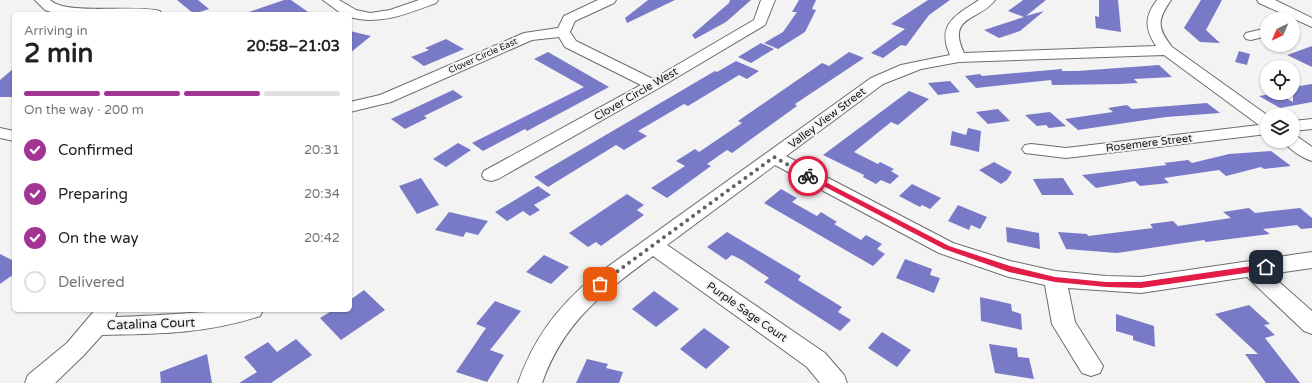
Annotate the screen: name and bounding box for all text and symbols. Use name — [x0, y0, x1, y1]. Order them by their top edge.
north arrow — [1260, 12, 1300, 52]
map controls — [1260, 12, 1300, 148]
text: Arriving in — [24, 23, 88, 39]
street label: Clover Circle East — [447, 36, 520, 76]
text: 20:58–21:03 — [247, 37, 340, 55]
text: 2 min — [24, 38, 93, 69]
button: locate — [1260, 60, 1300, 100]
street label: Clover Circle West — [592, 65, 680, 123]
street label: Valley View Street — [786, 85, 868, 151]
text: On the way · 200 m — [24, 102, 144, 118]
button: layers — [1260, 108, 1300, 148]
street label: Rosemere Street — [1105, 131, 1193, 155]
icon: check — [24, 139, 46, 161]
text: Confirmed — [58, 141, 133, 159]
text: 20:31 — [304, 142, 340, 158]
courier — [788, 156, 828, 196]
icon: bike — [797, 165, 819, 187]
icon: check — [24, 183, 46, 205]
text: Preparing — [58, 185, 128, 203]
text: 20:34 — [304, 186, 340, 202]
icon: check — [24, 227, 46, 249]
text: On the way — [58, 229, 138, 247]
text: 20:42 — [304, 230, 340, 246]
pin — [1249, 250, 1283, 284]
icon: home — [1255, 256, 1277, 278]
pin — [583, 267, 617, 301]
text: Delivered — [58, 273, 125, 291]
icon: bag — [589, 273, 611, 295]
street label: Purple Sage Court — [704, 279, 790, 345]
street label: Catalina Court — [107, 314, 195, 334]

